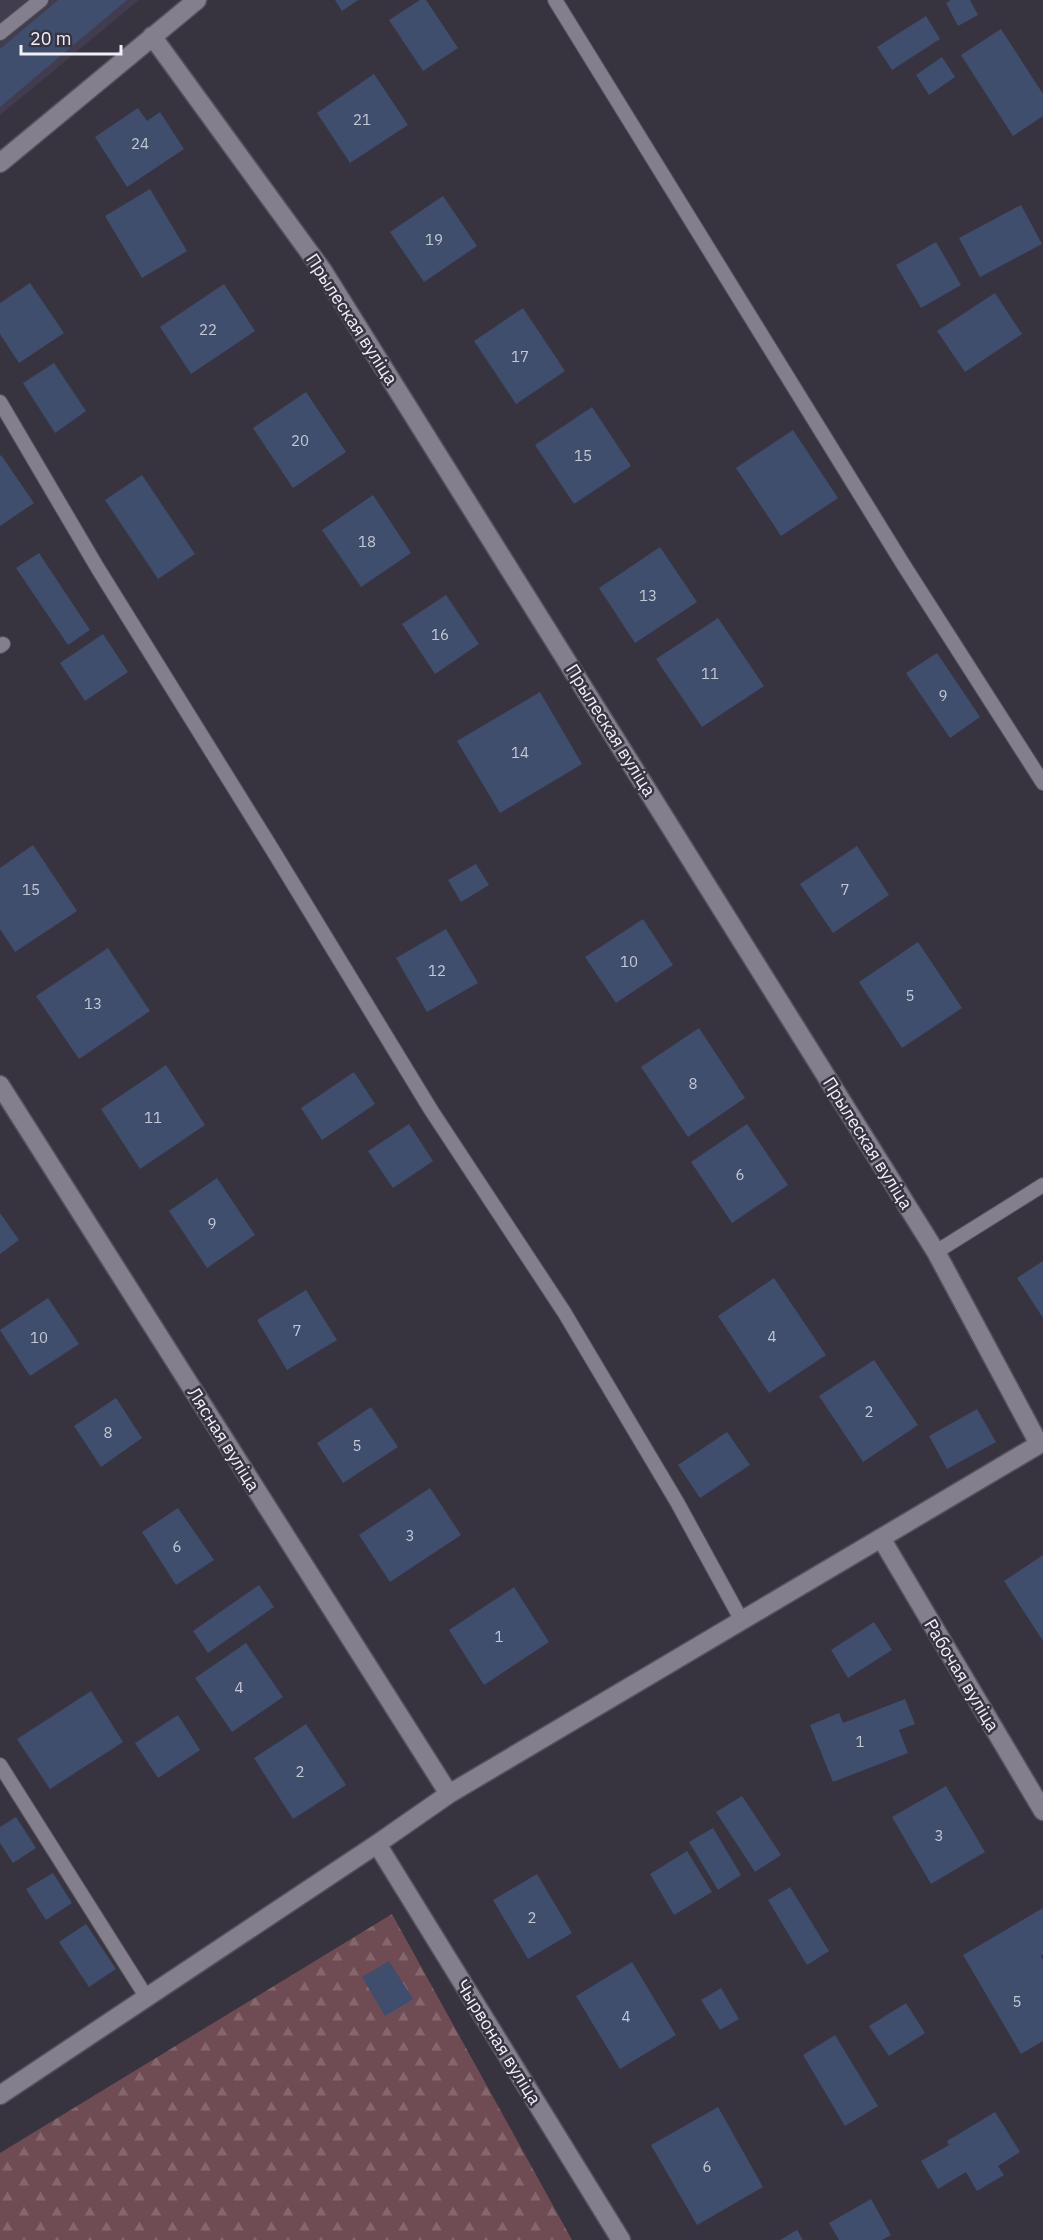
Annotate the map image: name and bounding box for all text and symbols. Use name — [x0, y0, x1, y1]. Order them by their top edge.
scale bar — [21, 18, 122, 56]
text: 20 m — [30, 27, 72, 50]
house number: 21 — [353, 110, 371, 129]
house number: 24 — [131, 134, 149, 153]
house number: 19 — [425, 230, 443, 249]
street label: Прылеская вуліца — [301, 249, 403, 389]
house number: 22 — [199, 320, 217, 339]
house number: 17 — [511, 347, 529, 366]
house number: 20 — [291, 431, 309, 450]
house number: 15 — [574, 446, 592, 465]
house number: 18 — [358, 532, 376, 551]
house number: 13 — [639, 586, 657, 605]
house number: 16 — [431, 625, 449, 644]
street label: Прылеская вуліца — [561, 659, 661, 801]
house number: 11 — [701, 664, 719, 683]
house number: 9 — [938, 686, 948, 705]
house number: 14 — [511, 743, 529, 762]
house number: 15 — [22, 880, 40, 899]
house number: 7 — [840, 880, 850, 899]
house number: 10 — [620, 952, 638, 971]
house number: 12 — [428, 961, 446, 980]
house number: 5 — [905, 986, 915, 1005]
house number: 13 — [84, 994, 102, 1013]
street label: Прылеская вуліца — [818, 1072, 918, 1214]
house number: 8 — [688, 1074, 698, 1093]
house number: 11 — [144, 1108, 162, 1127]
house number: 6 — [735, 1165, 745, 1184]
house number: 9 — [207, 1214, 217, 1233]
house number: 7 — [292, 1321, 302, 1340]
house number: 4 — [767, 1327, 777, 1346]
house number: 10 — [30, 1328, 48, 1347]
street label: Лясная вуліца — [183, 1383, 265, 1496]
house number: 2 — [864, 1402, 874, 1421]
house number: 8 — [103, 1423, 113, 1442]
house number: 5 — [352, 1436, 362, 1455]
house number: 3 — [405, 1526, 415, 1545]
house number: 6 — [172, 1537, 182, 1556]
street label: Рабочая вуліца — [919, 1614, 1005, 1736]
house number: 1 — [494, 1627, 504, 1646]
house number: 4 — [234, 1678, 244, 1697]
house number: 1 — [855, 1732, 865, 1751]
house number: 2 — [295, 1762, 305, 1781]
house number: 3 — [934, 1826, 944, 1845]
house number: 2 — [527, 1908, 537, 1927]
street label: Чырвоная вуліца — [451, 1975, 547, 2109]
house number: 5 — [1012, 1992, 1022, 2011]
house number: 4 — [621, 2007, 631, 2026]
house number: 6 — [702, 2157, 712, 2176]

